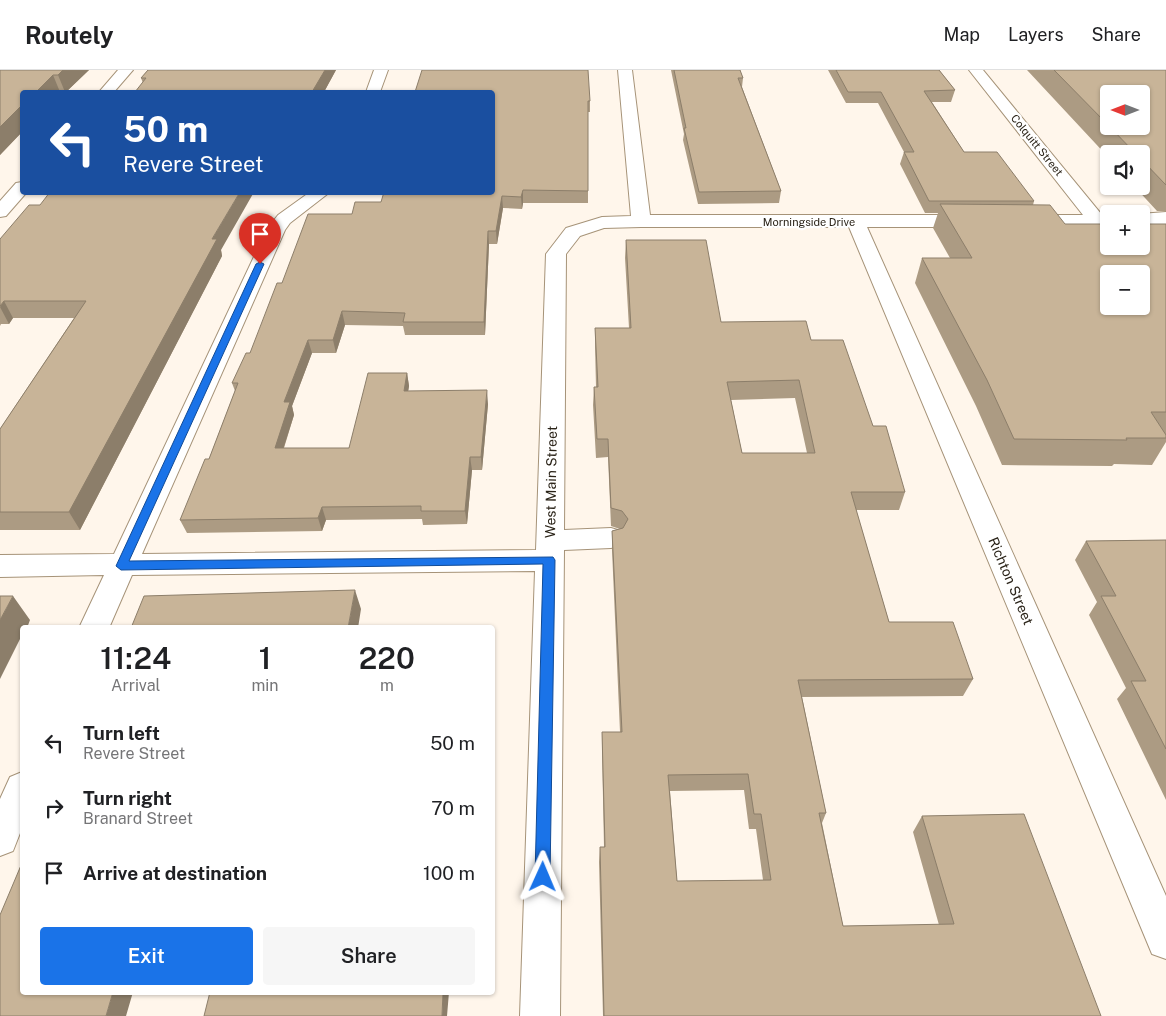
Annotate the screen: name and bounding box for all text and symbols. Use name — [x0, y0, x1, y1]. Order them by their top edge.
text: Routely — [25, 21, 114, 49]
text: Map — [944, 24, 980, 45]
text: Layers — [1008, 24, 1064, 45]
text: Share — [1092, 24, 1141, 45]
north arrow — [1100, 85, 1150, 135]
map controls — [1100, 85, 1150, 315]
text: 50 m — [123, 109, 208, 150]
icon: left — [40, 110, 105, 175]
street label: Colquitt Street — [1009, 112, 1065, 178]
button: sound — [1100, 145, 1150, 195]
text: Revere Street — [123, 151, 263, 177]
button: + — [1100, 205, 1150, 255]
pin — [239, 213, 281, 264]
street label: Morningside Drive — [763, 216, 855, 228]
icon: arrive — [246, 220, 274, 248]
button: − — [1100, 265, 1150, 315]
street label: West Main Street — [542, 426, 560, 538]
street label: Richton Street — [985, 535, 1037, 627]
text: 11:24 — [100, 640, 171, 676]
text: 1 — [259, 640, 271, 676]
text: 220 — [359, 640, 415, 676]
text: Arrival — [111, 676, 160, 695]
text: min — [251, 676, 279, 695]
text: m — [380, 676, 394, 695]
text: Turn left — [83, 722, 160, 744]
icon: left — [40, 729, 68, 757]
text: 50 m — [430, 732, 475, 754]
text: Revere Street — [83, 744, 185, 763]
text: Turn right — [83, 787, 172, 809]
icon: right — [40, 794, 68, 822]
text: 70 m — [431, 797, 475, 819]
text: Branard Street — [83, 809, 193, 828]
position arrow — [516, 850, 568, 902]
icon: arrive — [40, 859, 68, 887]
text: Arrive at destination — [83, 862, 267, 884]
text: 100 m — [423, 862, 475, 884]
button: Exit — [40, 927, 253, 985]
button: Share — [263, 927, 475, 985]

